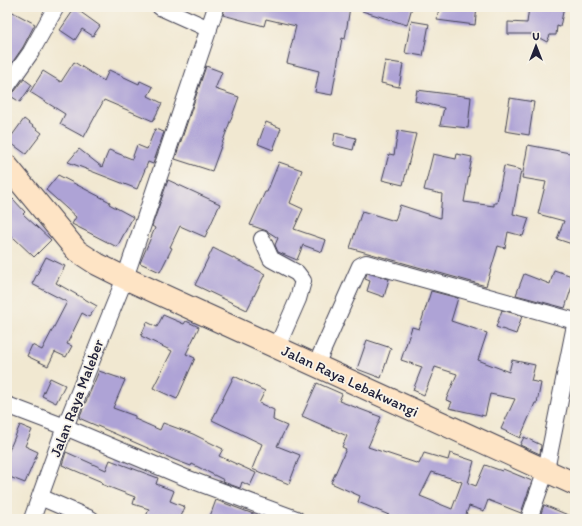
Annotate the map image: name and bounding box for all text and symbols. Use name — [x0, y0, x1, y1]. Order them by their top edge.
north arrow — [516, 26, 556, 66]
text: U — [532, 30, 540, 43]
street label: Jalan Raya Maleber — [46, 337, 108, 459]
street label: Jalan Raya Lebakwangi — [279, 341, 421, 421]

